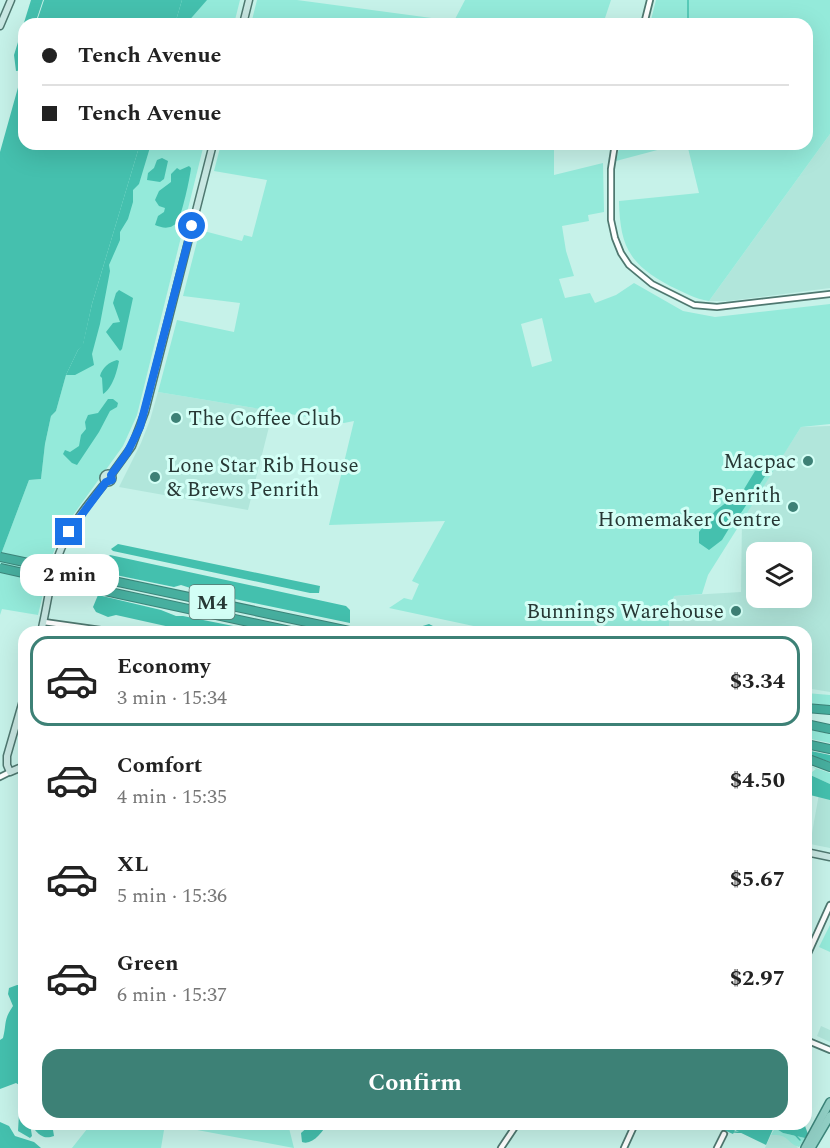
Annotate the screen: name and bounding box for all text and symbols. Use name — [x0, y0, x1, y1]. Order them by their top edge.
text: Tench Avenue — [78, 39, 221, 72]
text: Tench Avenue — [78, 97, 221, 130]
route start — [178, 212, 205, 239]
place label: The Coffee Club — [188, 403, 341, 435]
marker: The Coffee Club — [169, 411, 183, 425]
place label: Macpac — [723, 446, 796, 478]
place label: Lone Star Rib House & Brews Penrith — [167, 450, 359, 506]
marker: Macpac — [801, 454, 815, 468]
marker: Lone Star Rib House & Brews Penrith — [148, 470, 162, 484]
place label: Penrith Homemaker Centre — [597, 480, 781, 536]
marker: Penrith Homemaker Centre — [786, 500, 800, 514]
route end — [55, 518, 82, 545]
map controls — [746, 542, 812, 608]
button: layers — [746, 542, 812, 608]
callout: 2 min — [20, 553, 118, 595]
text: 2 min — [43, 560, 96, 590]
road number: M4 — [190, 585, 234, 619]
place label: Bunnings Warehouse — [526, 596, 724, 628]
marker: Bunnings Warehouse — [729, 604, 743, 618]
text: Economy — [117, 650, 210, 683]
icon: car — [45, 654, 99, 708]
text: $3.34 — [730, 665, 785, 698]
text: 3 min · 15:34 — [117, 683, 227, 713]
text: Comfort — [117, 749, 202, 782]
icon: car — [45, 753, 99, 807]
text: $4.50 — [730, 764, 785, 797]
text: 4 min · 15:35 — [117, 782, 227, 812]
text: XL — [117, 848, 148, 881]
icon: car — [45, 852, 99, 906]
text: $5.67 — [730, 863, 785, 896]
text: 5 min · 15:36 — [117, 881, 227, 911]
text: Green — [117, 947, 179, 980]
icon: car — [45, 951, 99, 1005]
text: $2.97 — [730, 962, 785, 995]
text: 6 min · 15:37 — [117, 980, 227, 1010]
button: Confirm — [42, 1049, 788, 1118]

